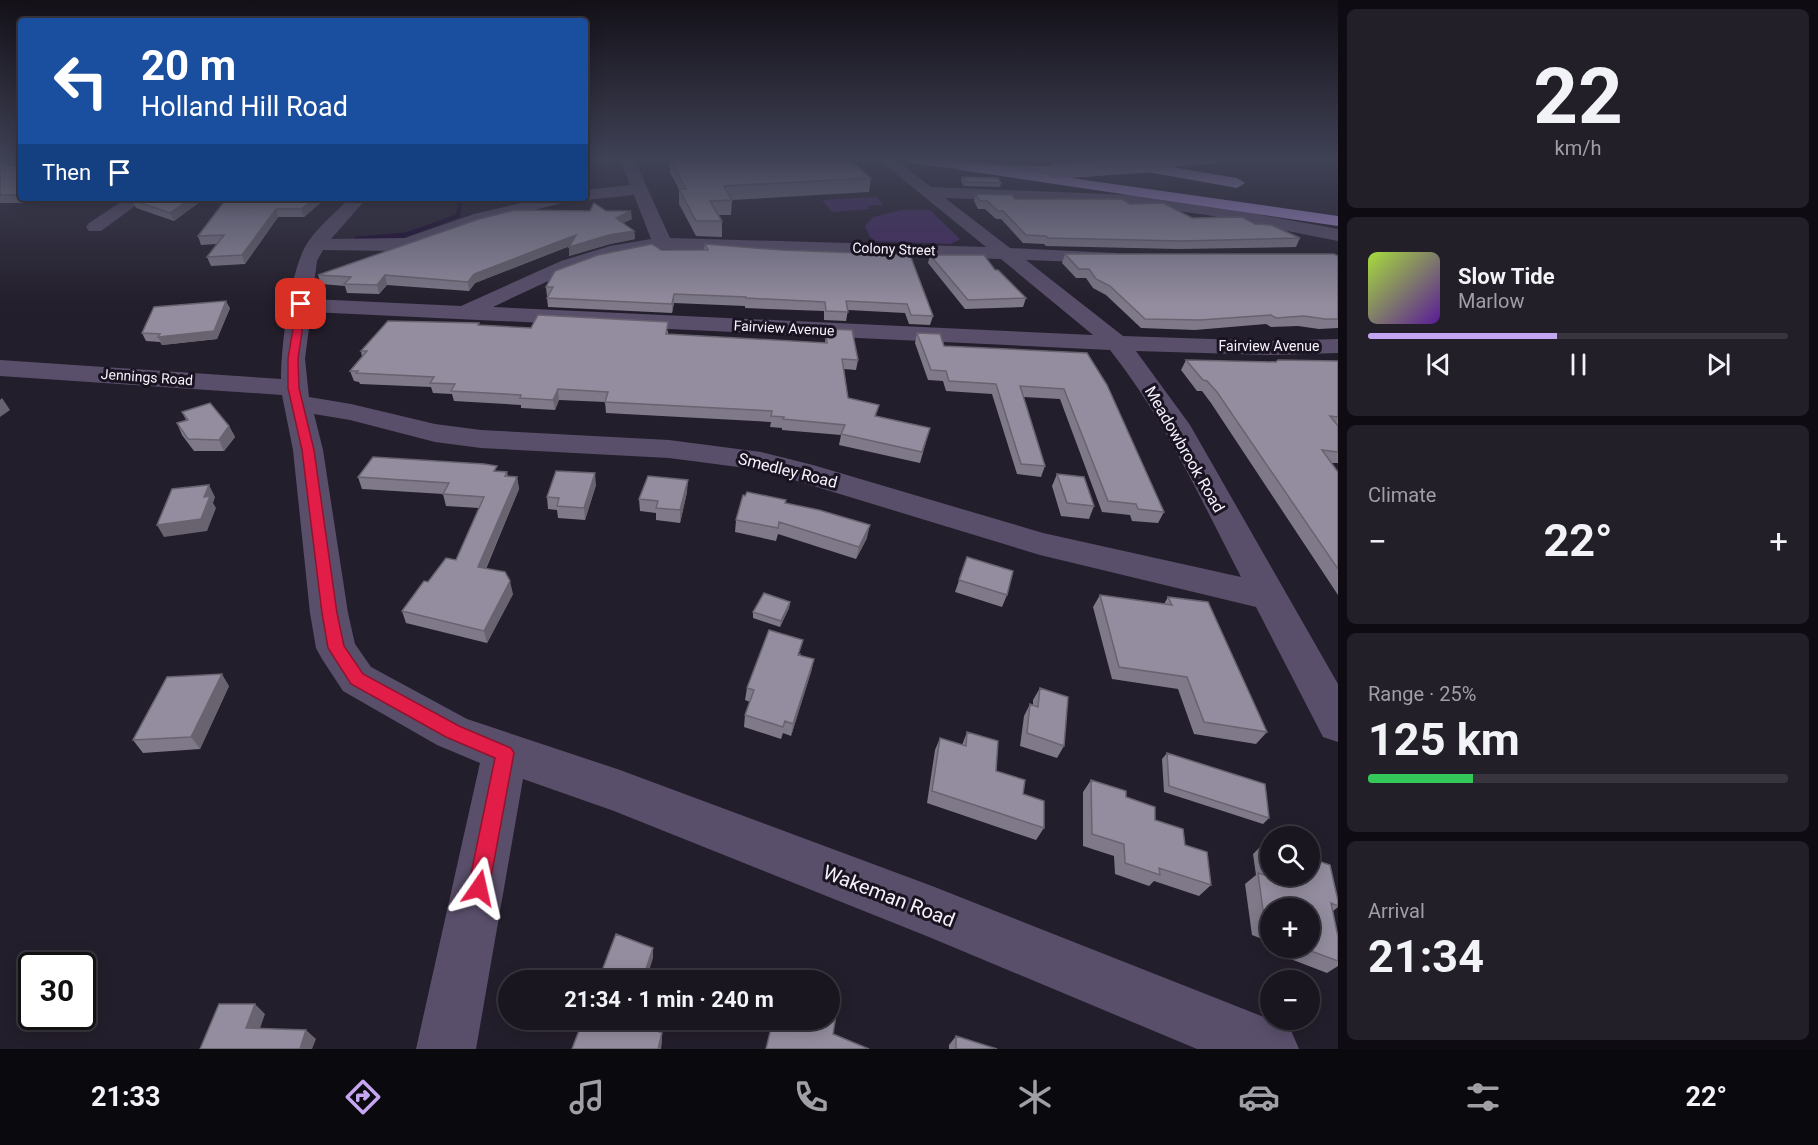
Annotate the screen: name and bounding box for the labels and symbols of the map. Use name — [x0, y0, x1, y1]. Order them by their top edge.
street label: Colony Street — [852, 240, 936, 258]
pin — [275, 278, 326, 329]
street label: Fairview Avenue — [733, 317, 835, 339]
street label: Fairview Avenue — [1219, 338, 1319, 354]
street label: Jennings Road — [100, 366, 194, 388]
street label: Meadowbrook Road — [1141, 383, 1228, 516]
street label: Smedley Road — [736, 449, 839, 492]
position arrow — [447, 856, 511, 920]
street label: Wakeman Road — [820, 860, 958, 932]
speed limit sign: 30 — [18, 952, 96, 1030]

